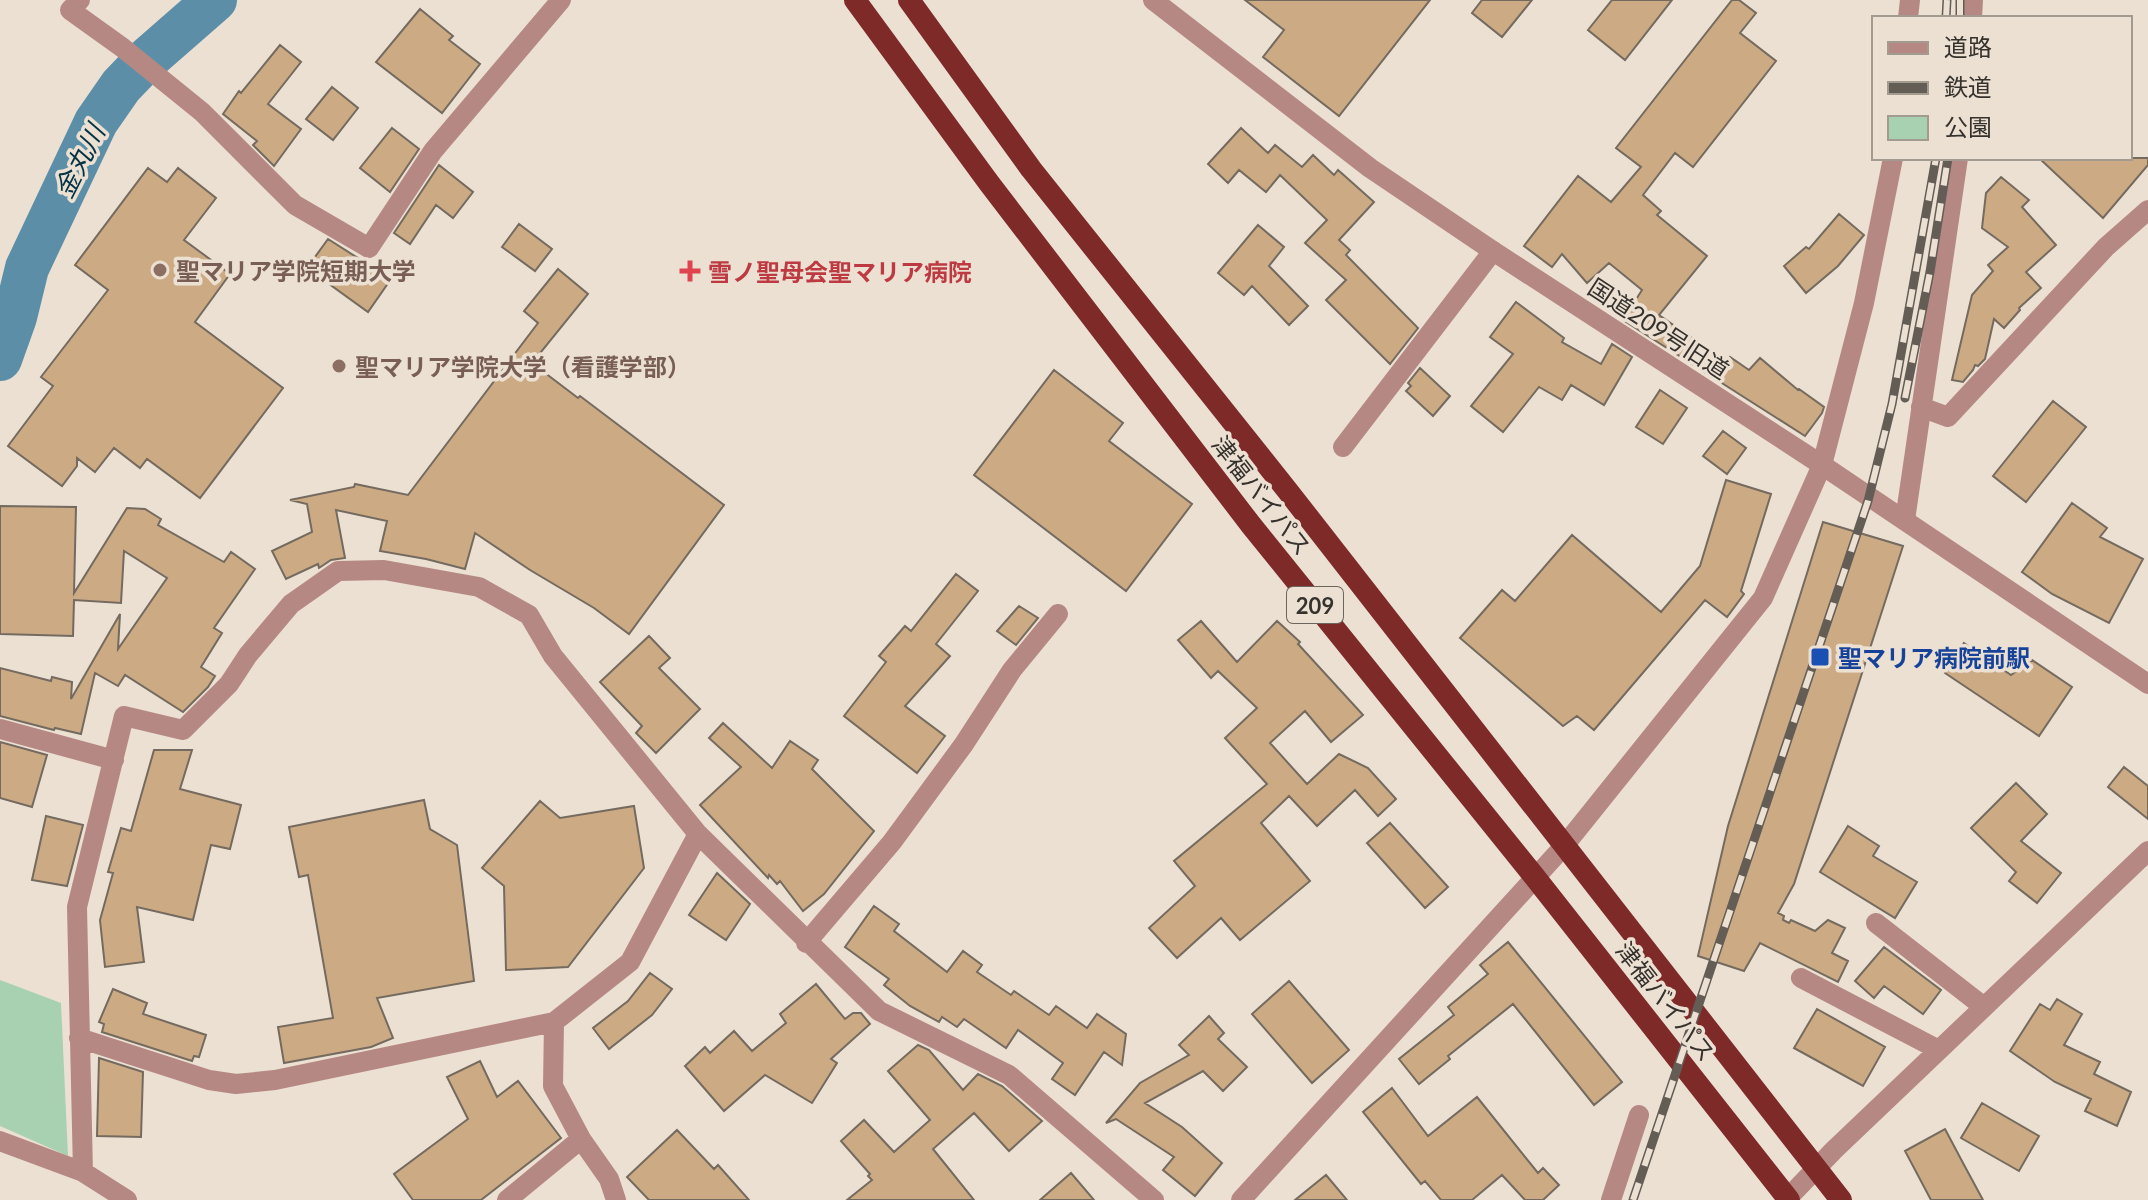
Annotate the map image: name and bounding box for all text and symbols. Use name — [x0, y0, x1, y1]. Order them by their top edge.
legend — [1872, 16, 2132, 160]
text: 道路 — [1944, 32, 1992, 61]
text: 鉄道 — [1944, 72, 1992, 101]
text: 公園 — [1944, 112, 1992, 141]
water label: 金丸川 — [47, 116, 112, 203]
place label: 聖マリア学院短期大学 — [176, 256, 416, 285]
place label: 雪ノ聖母会聖マリア病院 — [708, 257, 972, 286]
marker: 雪ノ聖母会聖マリア病院 — [679, 260, 701, 282]
marker: 聖マリア学院短期大学 — [151, 261, 169, 279]
street label: 国道209号旧道 — [1583, 272, 1735, 384]
place label: 聖マリア学院大学（看護学部） — [355, 352, 691, 381]
marker: 聖マリア学院大学（看護学部） — [330, 357, 348, 375]
street label: 津福バイパス — [1206, 430, 1318, 560]
road number: 209 — [1287, 587, 1343, 623]
place label: 聖マリア病院前駅 — [1838, 643, 2030, 672]
marker: 聖マリア病院前駅 — [1809, 646, 1831, 668]
street label: 津福バイパス — [1610, 936, 1722, 1066]

